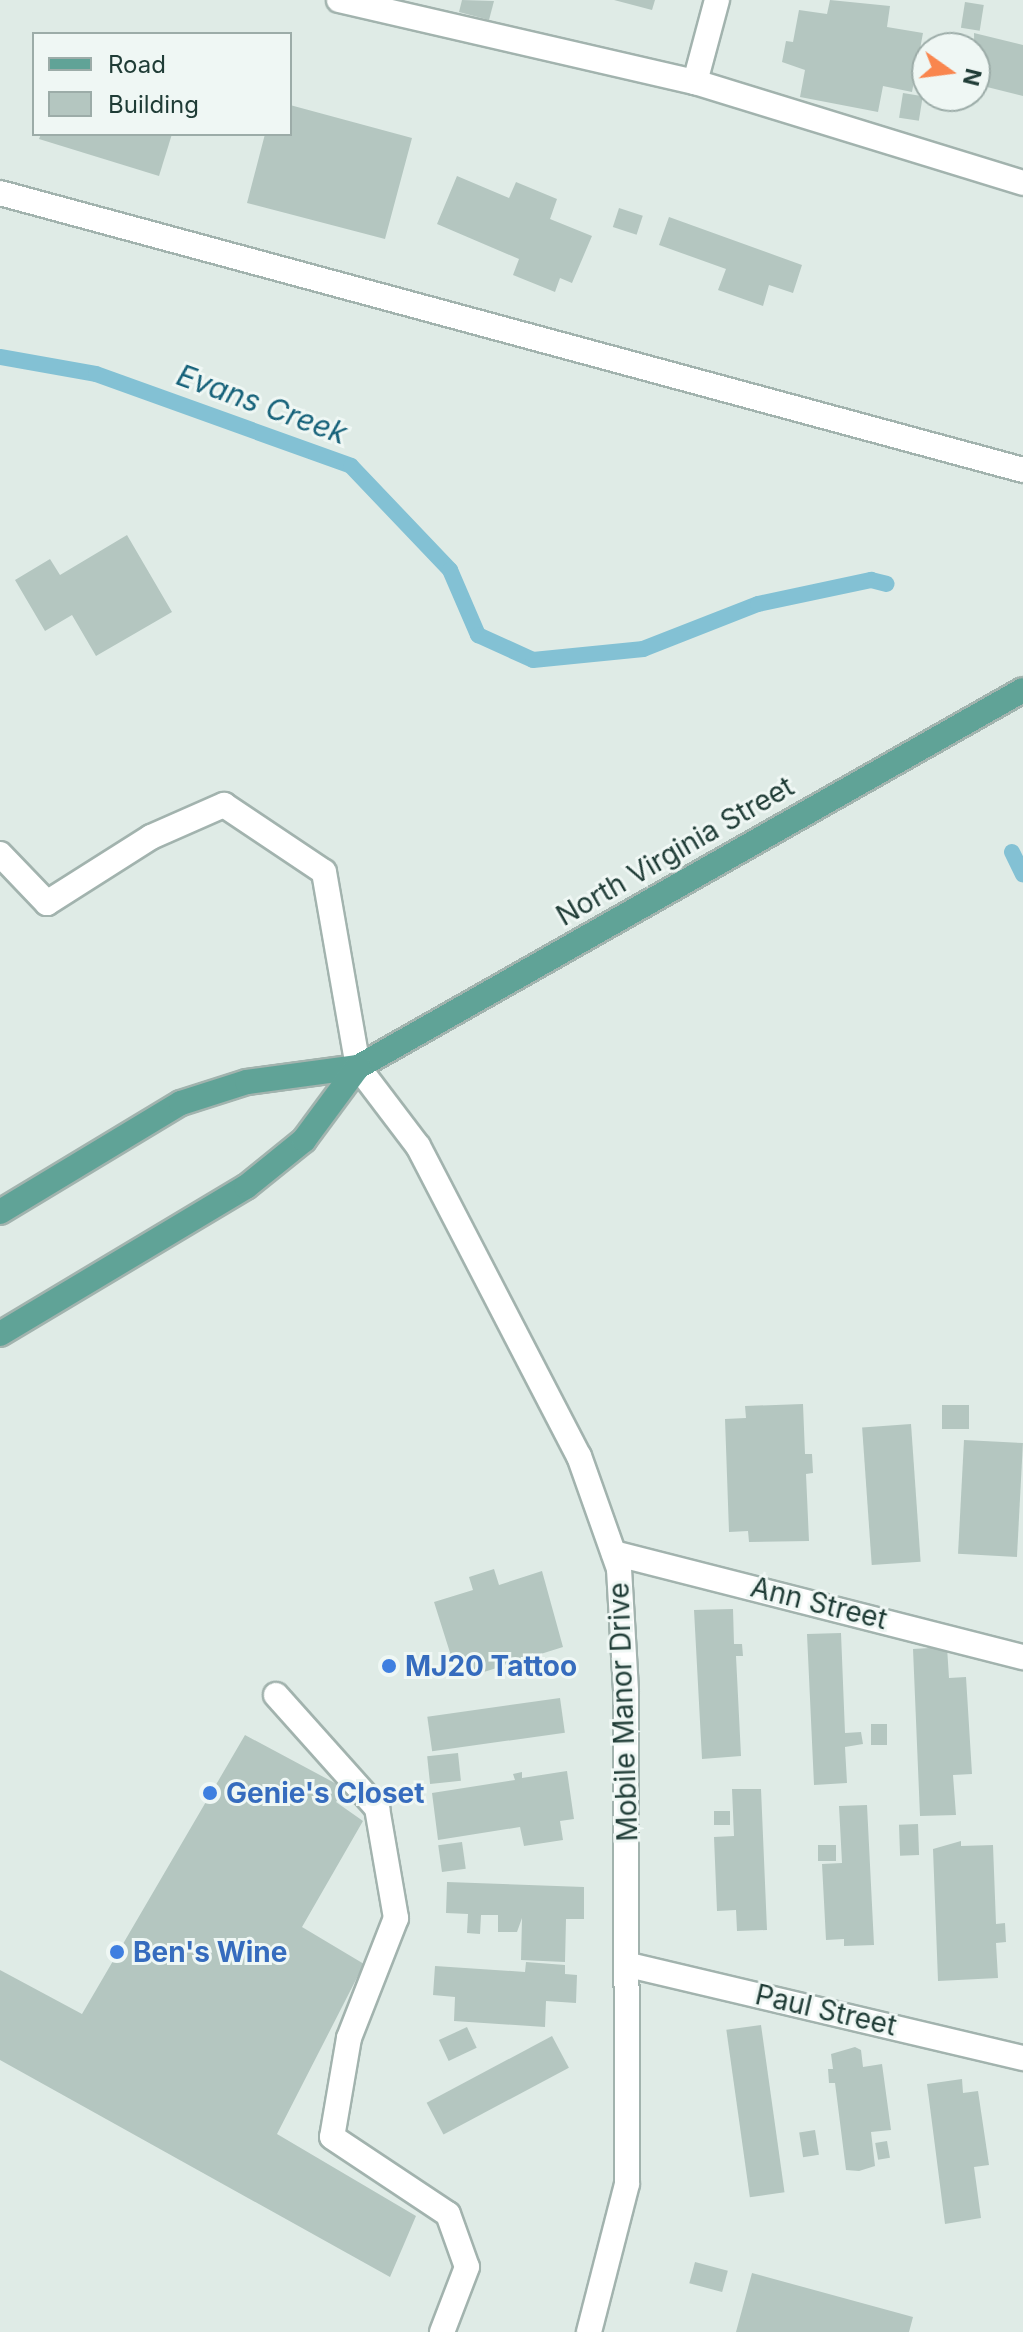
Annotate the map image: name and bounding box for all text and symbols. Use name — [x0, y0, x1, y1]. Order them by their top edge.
legend — [32, 32, 292, 136]
north arrow — [911, 32, 991, 112]
text: Road — [108, 50, 166, 79]
text: N — [958, 66, 987, 89]
text: Building — [108, 90, 199, 119]
water label: Evans Creek — [172, 357, 352, 451]
street label: North Virginia Street — [550, 769, 800, 933]
street label: Ann Street — [747, 1570, 891, 1636]
street label: Mobile Manor Drive — [602, 1582, 644, 1842]
place label: MJ20 Tattoo — [405, 1649, 577, 1683]
marker: MJ20 Tattoo — [380, 1657, 398, 1675]
place label: Genie's Closet — [226, 1776, 425, 1810]
marker: Genie's Closet — [201, 1784, 219, 1802]
place label: Ben's Wine — [133, 1935, 287, 1969]
marker: Ben's Wine — [108, 1943, 126, 1961]
street label: Paul Street — [752, 1977, 900, 2043]

